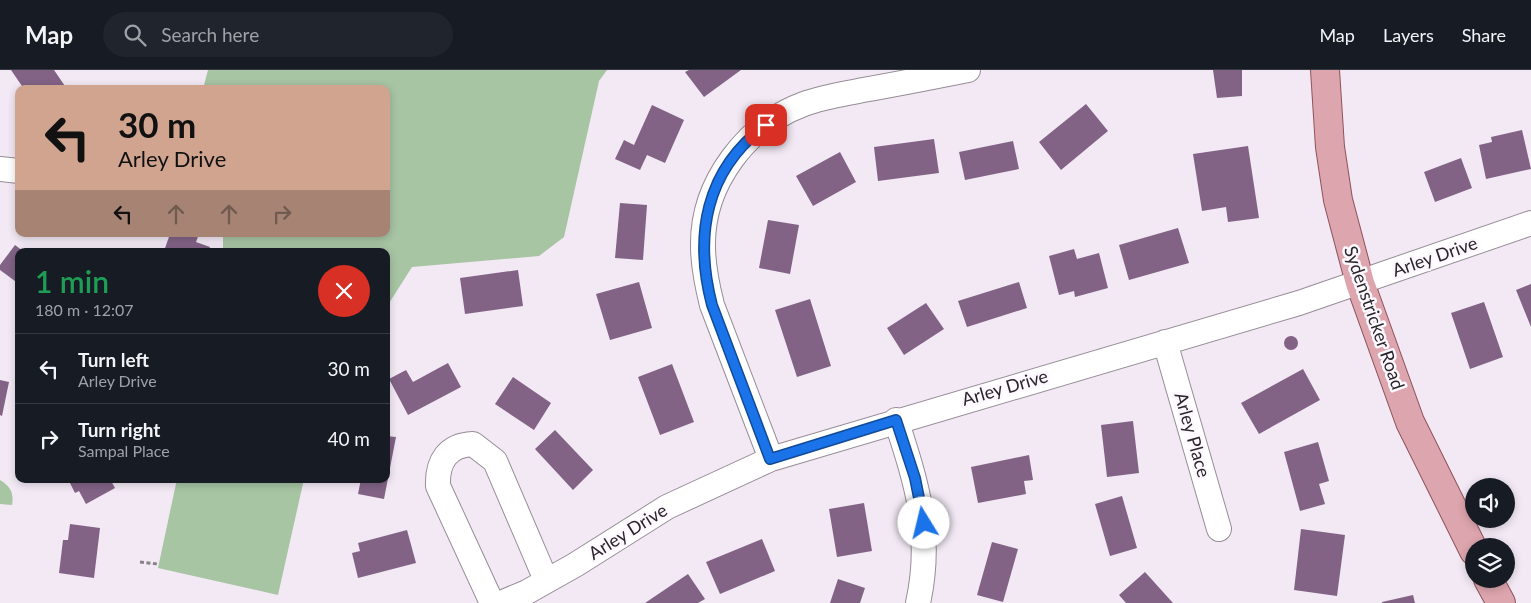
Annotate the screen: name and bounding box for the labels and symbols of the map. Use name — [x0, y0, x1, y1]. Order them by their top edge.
pin — [745, 104, 787, 146]
street label: Arley Drive — [1389, 231, 1480, 281]
street label: Sydenstricker Road — [1340, 243, 1410, 392]
street label: Arley Drive — [959, 364, 1050, 410]
street label: Arley Place — [1170, 390, 1216, 480]
position arrow — [897, 496, 949, 548]
street label: Arley Drive — [584, 498, 671, 564]

